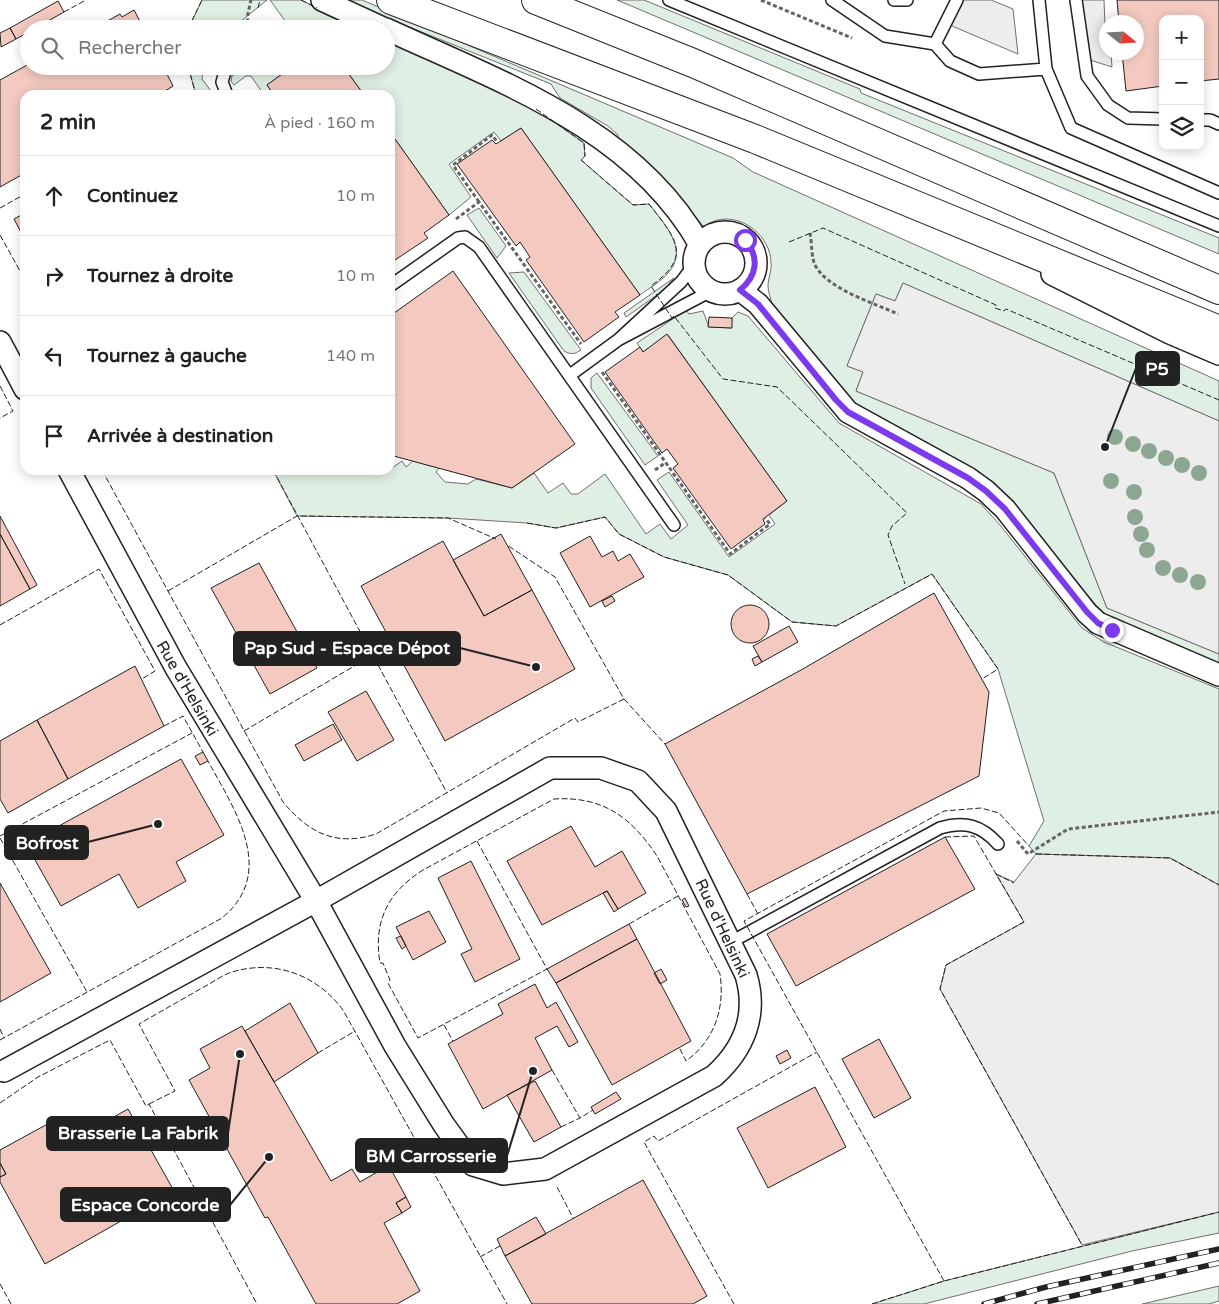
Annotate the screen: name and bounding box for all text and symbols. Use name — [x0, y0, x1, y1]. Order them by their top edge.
north arrow — [1099, 15, 1144, 60]
map controls — [1159, 15, 1204, 150]
button: + — [1159, 15, 1204, 60]
search box — [20, 20, 395, 75]
icon: search — [38, 34, 66, 62]
text: Rechercher — [78, 37, 181, 59]
button: − — [1159, 60, 1204, 105]
button: layers — [1159, 105, 1204, 150]
text: 2 min — [40, 110, 96, 135]
text: À pied · 160 m — [264, 113, 375, 133]
icon: ahead — [40, 182, 68, 210]
text: Continuez — [87, 185, 178, 207]
text: 10 m — [336, 186, 375, 206]
route start — [734, 229, 757, 252]
icon: right — [40, 262, 68, 290]
text: Tournez à droite — [87, 265, 233, 287]
text: 10 m — [336, 266, 375, 286]
icon: left — [40, 342, 68, 370]
text: Tournez à gauche — [87, 345, 247, 367]
text: 140 m — [326, 346, 375, 366]
callout: P5 — [1136, 352, 1179, 385]
text: P5 — [1145, 358, 1169, 380]
icon: arrive — [40, 422, 68, 450]
text: Arrivée à destination — [87, 425, 273, 447]
route end — [1101, 619, 1124, 642]
callout: Pap Sud - Espace Dépot — [234, 632, 460, 665]
street label: Rue d'Helsinki — [152, 637, 223, 740]
text: Pap Sud - Espace Dépot — [244, 637, 450, 659]
callout: Bofrost — [5, 826, 88, 859]
text: Bofrost — [15, 832, 79, 854]
street label: Rue d'Helsinki — [690, 876, 754, 981]
callout: Brasserie La Fabrik — [47, 1117, 228, 1150]
text: Brasserie La Fabrik — [58, 1122, 218, 1144]
callout: BM Carrosserie — [356, 1139, 507, 1172]
text: BM Carrosserie — [366, 1145, 496, 1167]
callout: Espace Concorde — [61, 1188, 230, 1221]
text: Espace Concorde — [71, 1194, 219, 1216]

